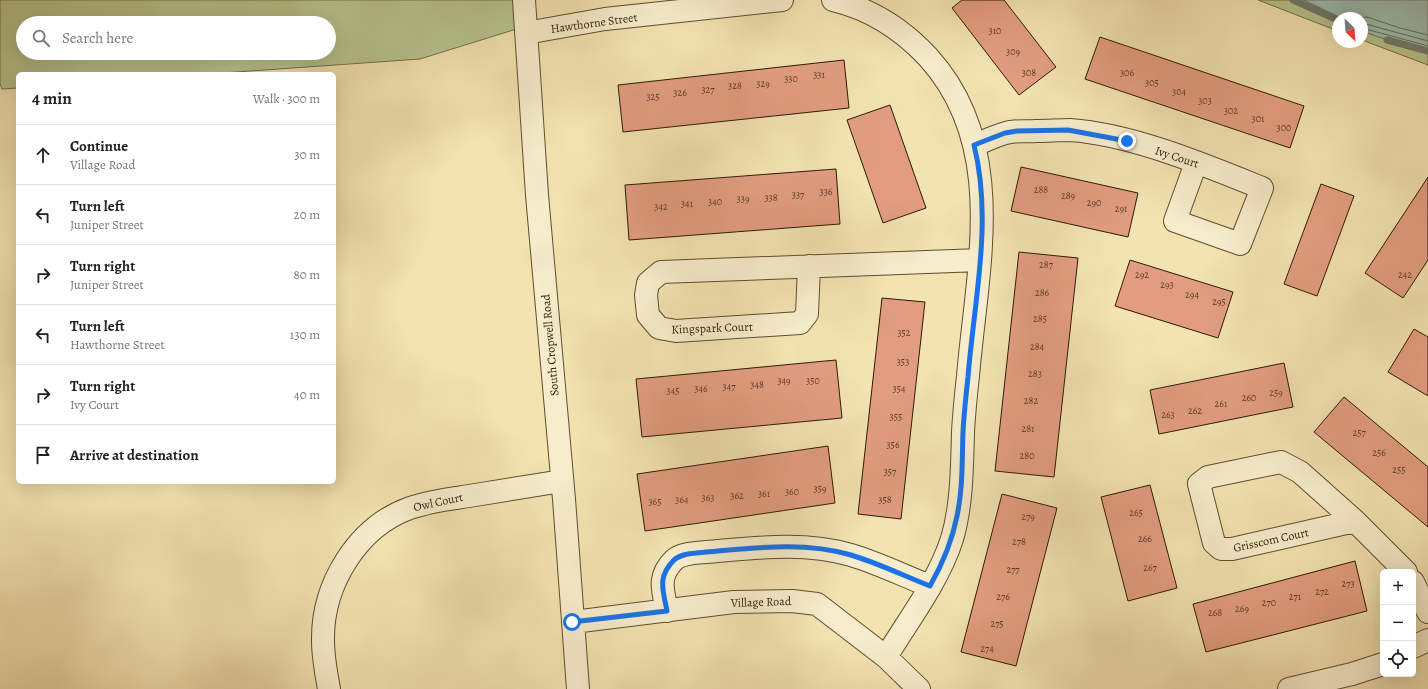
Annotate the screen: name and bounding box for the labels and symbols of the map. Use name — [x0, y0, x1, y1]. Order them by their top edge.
street label: Hawthorne Street — [550, 9, 638, 37]
north arrow — [1332, 12, 1368, 48]
house number: 310 — [989, 24, 1001, 37]
house number: 309 — [1006, 45, 1020, 58]
house number: 308 — [1022, 66, 1036, 79]
house number: 306 — [1120, 66, 1134, 79]
house number: 331 — [813, 68, 825, 81]
house number: 330 — [784, 72, 798, 85]
house number: 305 — [1145, 76, 1159, 89]
house number: 329 — [756, 77, 770, 90]
house number: 328 — [728, 79, 742, 92]
house number: 327 — [701, 83, 715, 96]
house number: 304 — [1172, 85, 1186, 98]
house number: 326 — [673, 86, 687, 99]
house number: 325 — [646, 90, 660, 103]
house number: 303 — [1198, 94, 1212, 107]
house number: 302 — [1224, 104, 1238, 117]
house number: 301 — [1252, 112, 1265, 125]
house number: 300 — [1277, 121, 1291, 134]
route end — [1118, 132, 1136, 150]
street label: Ivy Court — [1153, 142, 1201, 172]
house number: 288 — [1034, 183, 1048, 196]
house number: 336 — [820, 185, 833, 198]
house number: 337 — [792, 188, 805, 201]
house number: 289 — [1061, 189, 1076, 202]
house number: 338 — [764, 191, 778, 204]
house number: 339 — [737, 192, 750, 205]
house number: 340 — [708, 195, 722, 208]
house number: 290 — [1087, 196, 1101, 209]
house number: 341 — [681, 197, 694, 210]
house number: 342 — [654, 200, 668, 213]
house number: 291 — [1115, 202, 1128, 215]
house number: 287 — [1039, 258, 1054, 271]
house number: 292 — [1135, 268, 1149, 281]
house number: 242 — [1398, 268, 1412, 281]
house number: 293 — [1160, 278, 1174, 291]
house number: 286 — [1035, 286, 1049, 299]
house number: 294 — [1185, 288, 1199, 301]
street label: South Cropwell Road — [538, 293, 562, 397]
house number: 295 — [1212, 295, 1226, 308]
house number: 285 — [1033, 312, 1047, 325]
street label: Kingspark Court — [671, 319, 753, 337]
house number: 352 — [897, 326, 911, 339]
house number: 284 — [1030, 340, 1045, 353]
house number: 353 — [897, 355, 909, 368]
house number: 283 — [1028, 367, 1042, 380]
house number: 349 — [777, 374, 791, 387]
house number: 350 — [806, 374, 820, 387]
house number: 348 — [750, 378, 764, 391]
house number: 347 — [723, 380, 736, 393]
house number: 346 — [694, 382, 708, 395]
house number: 354 — [893, 382, 906, 395]
house number: 345 — [667, 384, 680, 397]
house number: 259 — [1269, 386, 1283, 399]
house number: 260 — [1242, 391, 1256, 404]
house number: 282 — [1024, 394, 1038, 407]
house number: 261 — [1215, 397, 1228, 410]
house number: 262 — [1188, 404, 1202, 417]
house number: 263 — [1161, 408, 1175, 421]
house number: 355 — [890, 410, 902, 423]
house number: 281 — [1021, 422, 1035, 435]
house number: 257 — [1352, 426, 1366, 439]
house number: 356 — [886, 438, 900, 451]
house number: 256 — [1372, 446, 1386, 459]
house number: 280 — [1020, 449, 1034, 462]
house number: 255 — [1392, 463, 1406, 476]
house number: 357 — [884, 465, 897, 478]
house number: 359 — [813, 482, 827, 495]
house number: 360 — [785, 485, 799, 498]
house number: 361 — [758, 487, 771, 500]
street label: Owl Court — [412, 489, 464, 515]
house number: 362 — [730, 489, 744, 502]
house number: 363 — [702, 491, 714, 504]
house number: 364 — [675, 493, 689, 506]
house number: 358 — [878, 493, 892, 506]
house number: 365 — [648, 495, 662, 508]
house number: 265 — [1129, 506, 1143, 519]
house number: 279 — [1021, 510, 1035, 523]
street label: Grisscom Court — [1232, 524, 1310, 556]
house number: 266 — [1138, 532, 1152, 545]
house number: 278 — [1012, 535, 1026, 548]
house number: 267 — [1143, 561, 1158, 574]
house number: 277 — [1006, 563, 1020, 576]
house number: 273 — [1341, 577, 1355, 590]
house number: 272 — [1315, 585, 1329, 598]
house number: 276 — [996, 590, 1010, 603]
house number: 271 — [1289, 590, 1302, 603]
street label: Village Road — [730, 593, 792, 611]
house number: 270 — [1262, 596, 1276, 609]
house number: 269 — [1235, 602, 1249, 615]
house number: 268 — [1208, 606, 1222, 619]
route start — [563, 613, 581, 631]
house number: 275 — [990, 617, 1004, 630]
house number: 274 — [980, 642, 994, 655]

